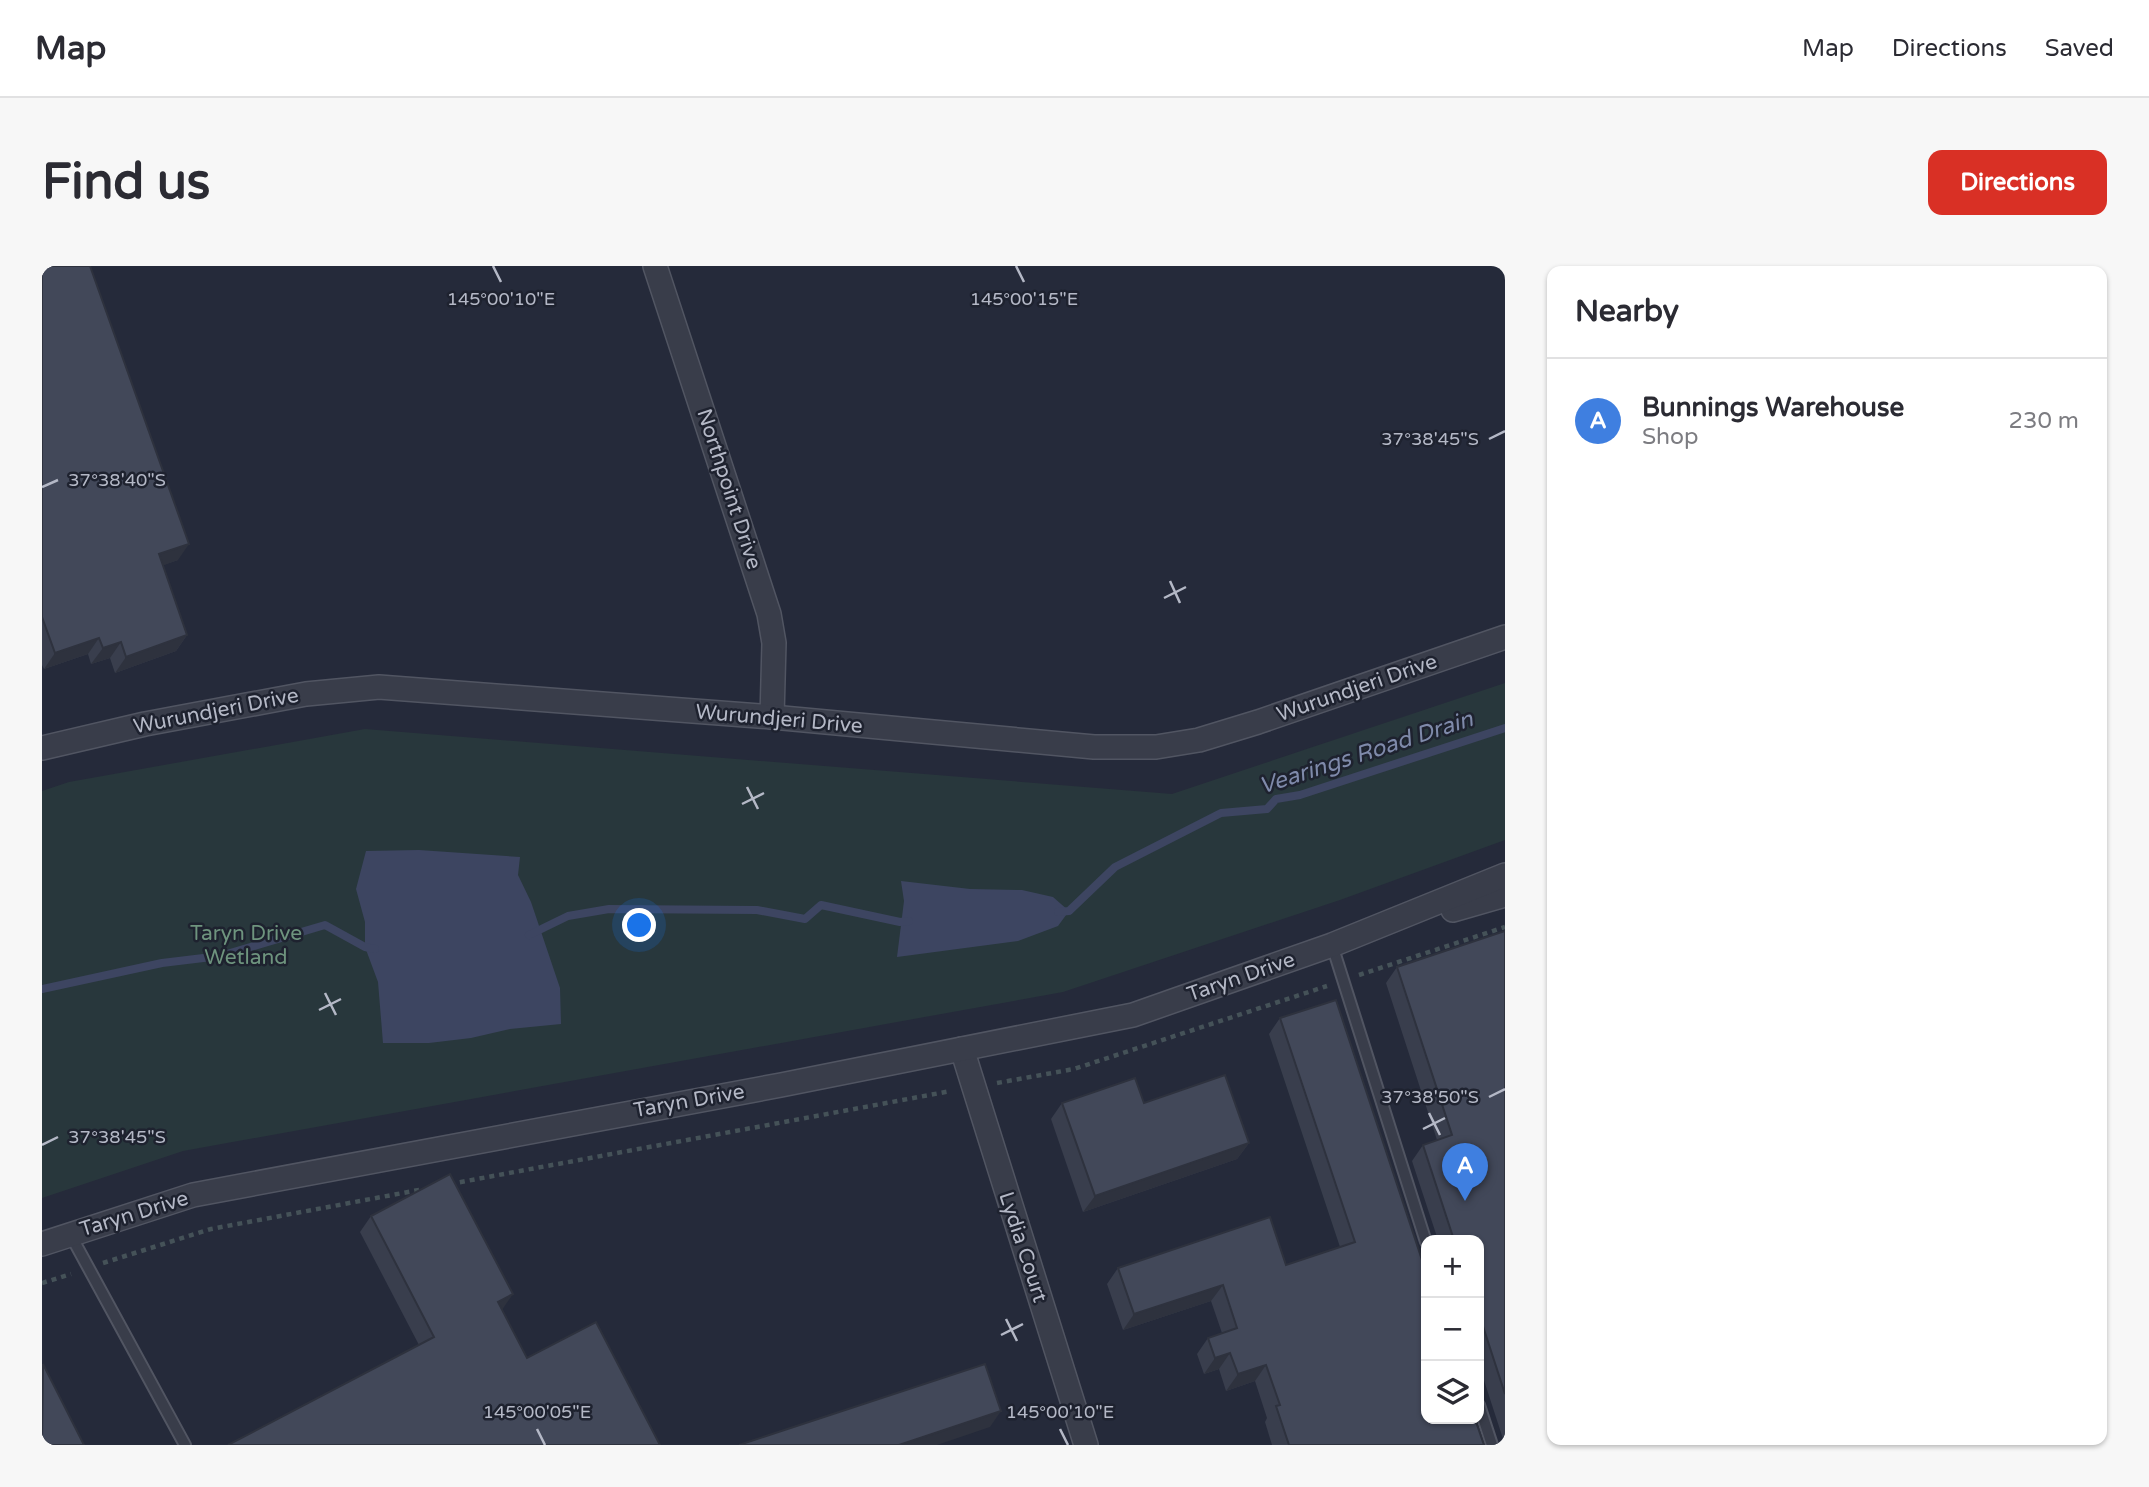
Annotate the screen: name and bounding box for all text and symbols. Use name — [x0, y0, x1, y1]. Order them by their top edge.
text: Map — [35, 29, 106, 68]
text: Map — [1802, 34, 1854, 63]
text: Directions — [1892, 34, 2007, 63]
text: Saved — [2045, 34, 2114, 63]
button: Directions — [1928, 150, 2107, 215]
text: Find us — [42, 153, 210, 212]
text: 145°00'10"E — [447, 288, 555, 310]
text: 145°00'15"E — [970, 288, 1078, 310]
text: Nearby — [1575, 293, 1679, 330]
text: Bunnings Warehouse — [1642, 392, 1904, 423]
street label: Northpoint Drive — [691, 406, 767, 572]
text: A — [1589, 407, 1607, 435]
text: 230 m — [2009, 407, 2079, 435]
text: Shop — [1642, 423, 1699, 451]
text: 37°38'45"S — [1381, 428, 1479, 450]
text: 37°38'40"S — [68, 469, 166, 491]
street label: Wurundjeri Drive — [1274, 649, 1440, 727]
street label: Wurundjeri Drive — [131, 683, 301, 739]
street label: Wurundjeri Drive — [694, 699, 864, 739]
water label: Vearings Road Drain — [1256, 705, 1477, 801]
your location — [622, 908, 656, 942]
park label: Taryn Drive Wetland — [190, 921, 302, 970]
street label: Taryn Drive — [1184, 947, 1298, 1007]
street label: Taryn Drive — [632, 1079, 747, 1123]
text: 37°38'50"S — [1381, 1086, 1479, 1108]
text: 37°38'45"S — [68, 1126, 166, 1148]
pin: A — [1442, 1143, 1488, 1201]
street label: Taryn Drive — [77, 1186, 191, 1242]
street label: Lydia Court — [993, 1189, 1053, 1305]
map controls — [1421, 1235, 1484, 1424]
button: + — [1421, 1235, 1484, 1298]
button: − — [1421, 1298, 1484, 1361]
button: layers — [1421, 1361, 1484, 1424]
text: 145°00'05"E — [483, 1401, 591, 1423]
text: 145°00'10"E — [1006, 1401, 1114, 1423]

